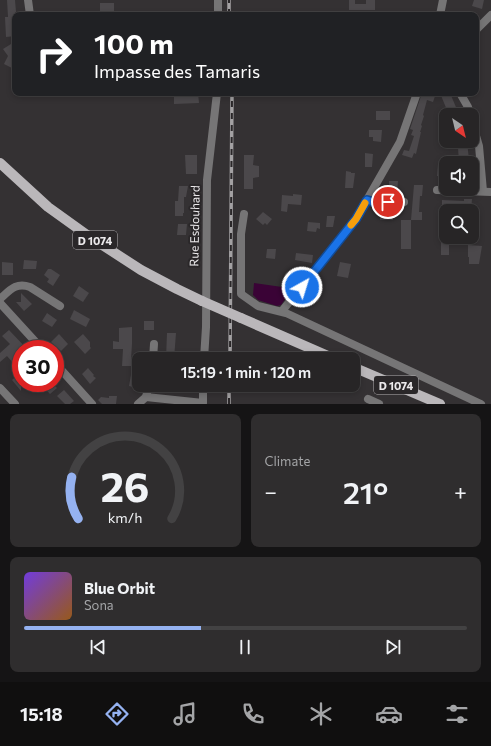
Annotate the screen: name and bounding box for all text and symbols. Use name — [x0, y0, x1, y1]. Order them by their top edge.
text: 100 m — [94, 26, 174, 60]
icon: right — [28, 28, 80, 80]
text: Impasse des Tamaris — [94, 60, 260, 82]
north arrow — [439, 108, 479, 148]
map controls — [439, 108, 479, 244]
button: sound — [439, 156, 479, 196]
street label: Rue Esdouhard — [186, 185, 202, 267]
pin — [371, 185, 405, 219]
icon: arrive — [377, 191, 399, 213]
button: search — [439, 204, 479, 244]
road number: D 1074 — [73, 231, 117, 249]
position arrow — [281, 266, 323, 308]
speed limit sign: 30 — [12, 340, 64, 392]
text: 15:19 · 1 min · 120 m — [181, 363, 311, 381]
road number: D 1074 — [374, 376, 418, 394]
text: Climate — [265, 453, 310, 469]
text: 26 — [101, 459, 150, 510]
text: 21° — [343, 473, 388, 510]
text: − — [265, 478, 277, 505]
text: + — [454, 478, 467, 505]
text: km/h — [108, 507, 143, 525]
text: Blue Orbit — [84, 579, 155, 597]
text: Sona — [84, 597, 114, 613]
icon: previous — [87, 636, 109, 658]
icon: pause — [234, 636, 256, 658]
icon: next — [382, 636, 404, 658]
icon: directions — [103, 700, 131, 728]
icon: music — [171, 700, 199, 728]
icon: phone — [239, 700, 267, 728]
icon: climate — [307, 700, 335, 728]
icon: car — [375, 700, 403, 728]
icon: filters — [443, 700, 471, 728]
text: 15:18 — [20, 703, 63, 725]

